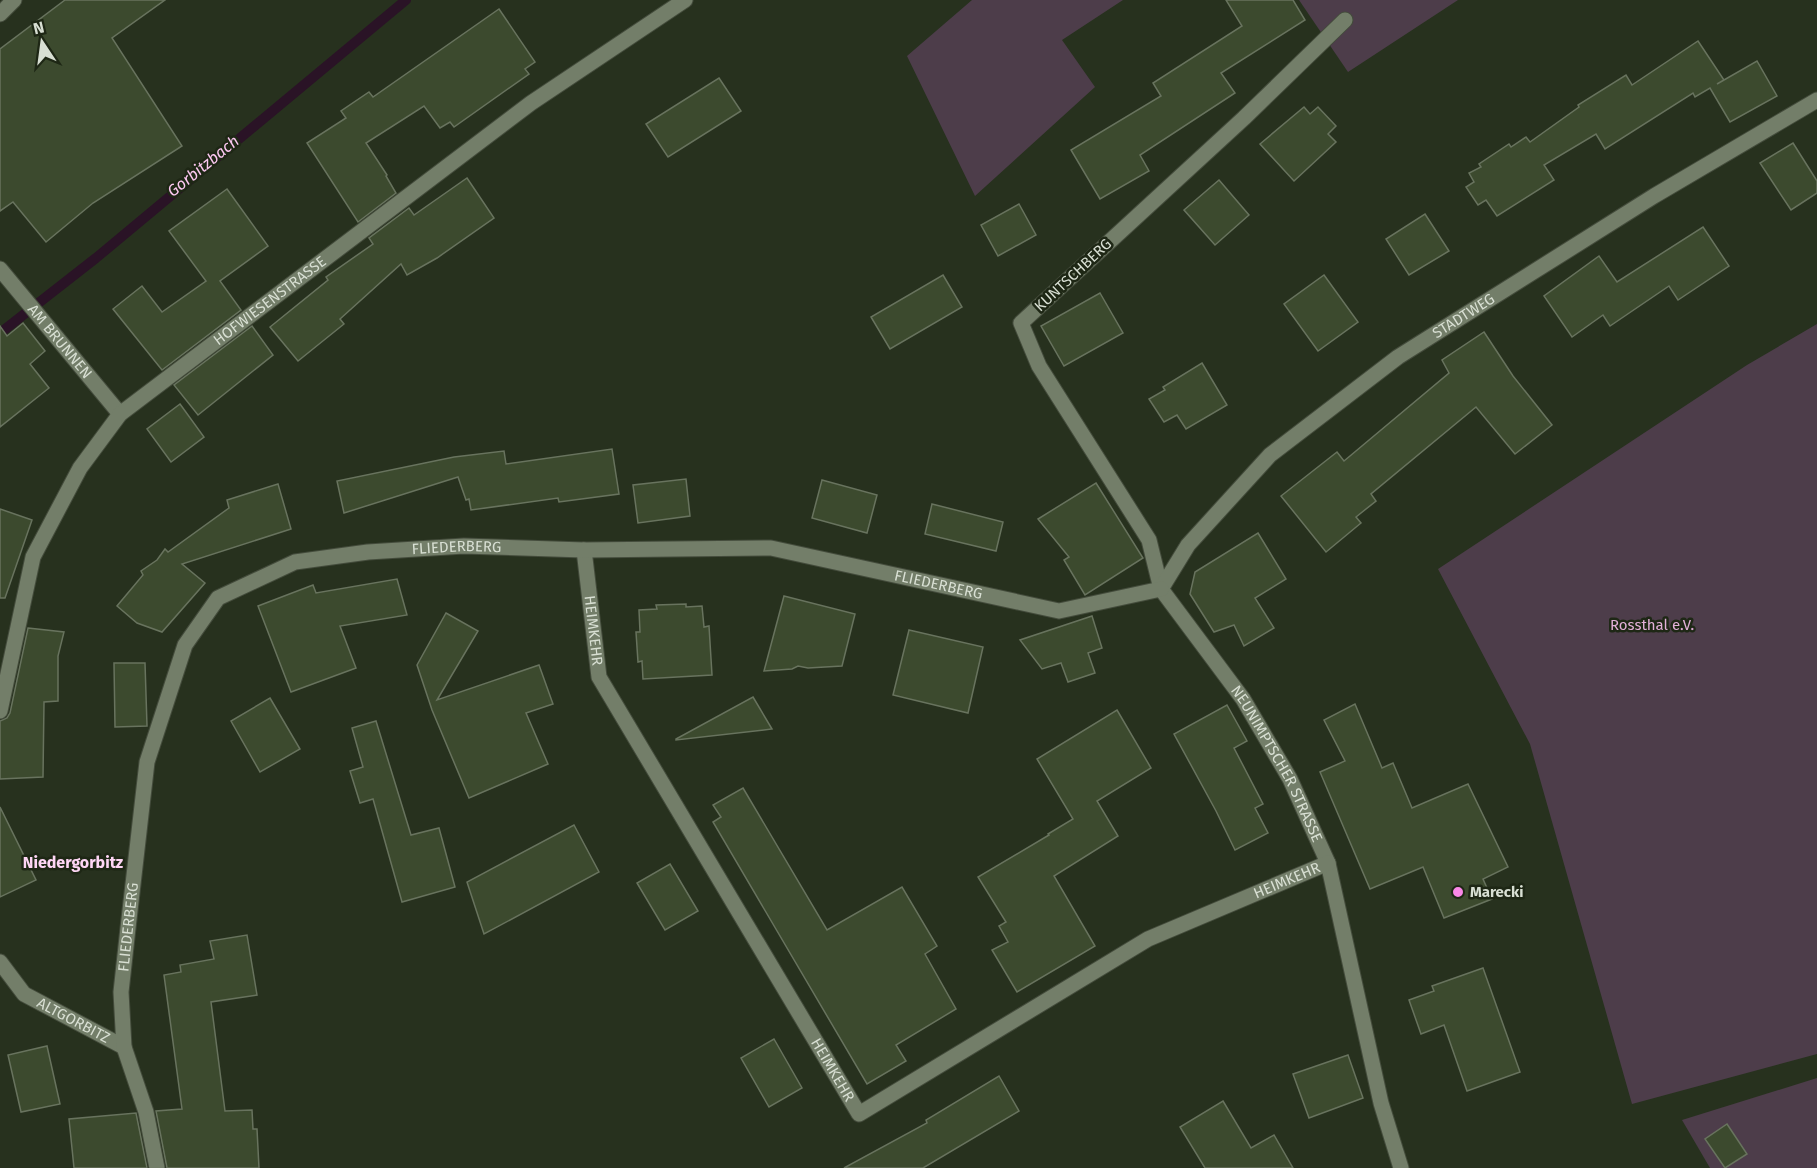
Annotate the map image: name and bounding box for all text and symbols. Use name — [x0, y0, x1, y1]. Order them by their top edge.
north arrow — [12, 12, 72, 72]
text: N — [31, 17, 46, 38]
water label: Gorbitzbach — [163, 131, 243, 201]
street label: KUNTSCHBERG — [1031, 235, 1115, 315]
street label: HOFWIESENSTRASSE — [210, 252, 330, 349]
street label: STADTWEG — [1429, 290, 1498, 342]
street label: AM BRUNNEN — [24, 301, 96, 382]
street label: FLIEDERBERG — [411, 537, 502, 558]
street label: FLIEDERBERG — [893, 566, 984, 603]
street label: HEIMKEHR — [580, 594, 607, 667]
park label: Rossthal e.V. — [1610, 616, 1694, 634]
street label: NEUNIMPTSCHER STRASSE — [1227, 682, 1326, 845]
district label: Niedergorbitz — [23, 853, 124, 872]
street label: HEIMKEHR — [1251, 858, 1323, 902]
street label: FLIEDERBERG — [114, 882, 142, 973]
place label: Marecki — [1470, 883, 1524, 901]
marker: Marecki — [1451, 885, 1465, 899]
street label: ALTGORBITZ — [34, 994, 113, 1047]
street label: HEIMKEHR — [807, 1035, 858, 1105]

